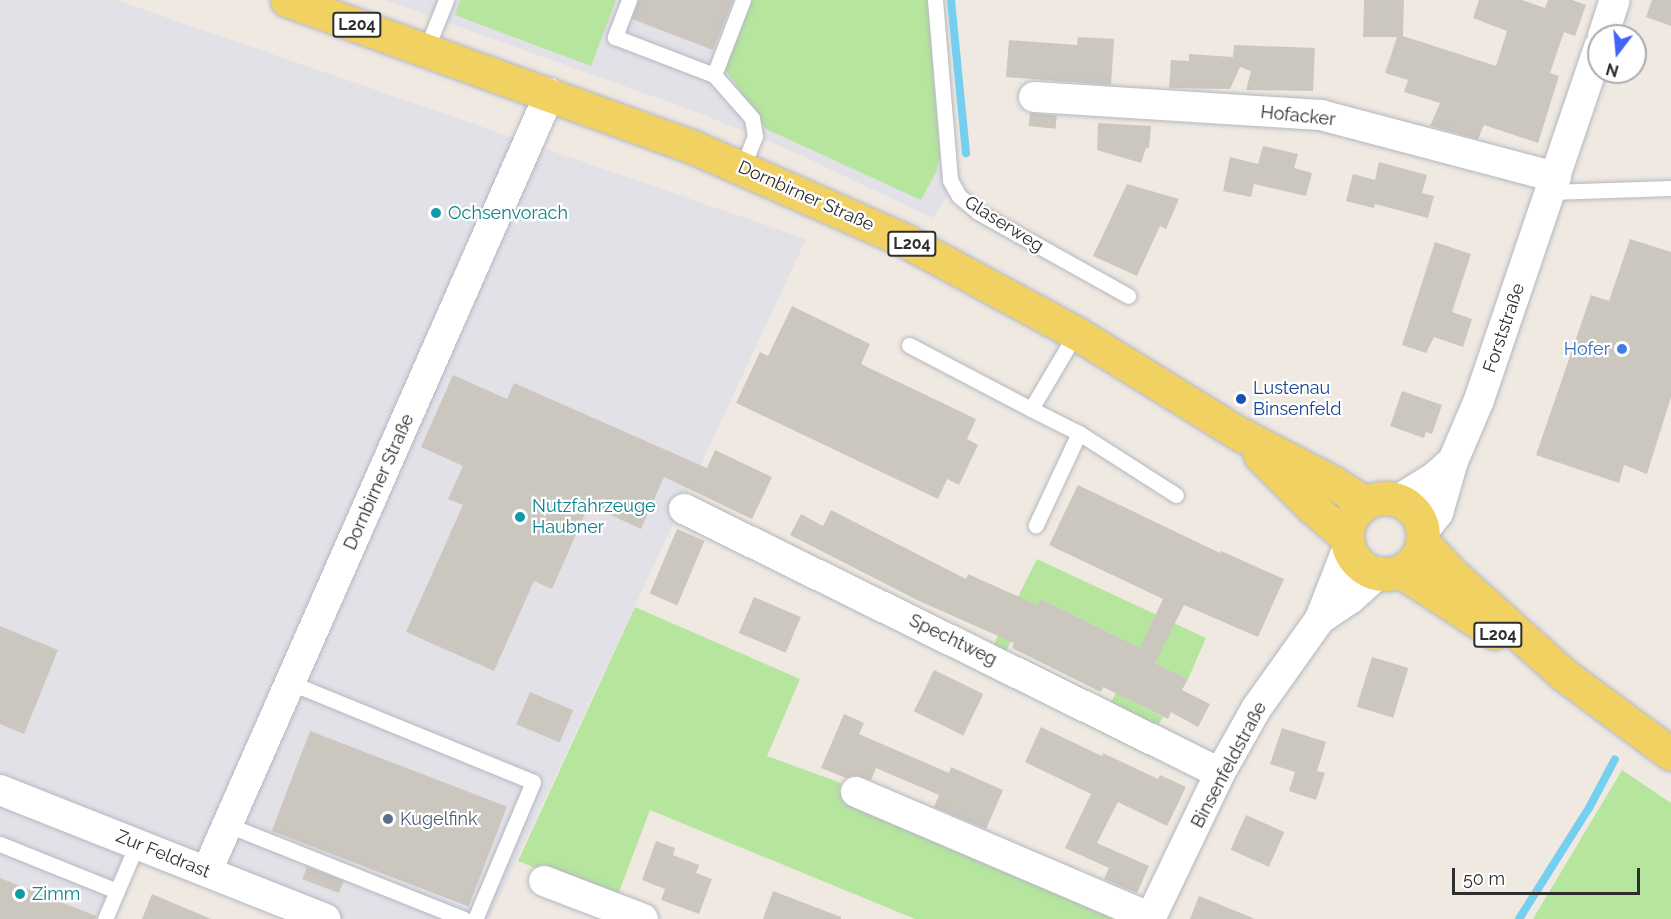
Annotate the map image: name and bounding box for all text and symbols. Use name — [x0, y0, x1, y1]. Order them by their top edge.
road number: L204 — [332, 12, 382, 38]
north arrow — [1587, 24, 1647, 84]
text: N — [1604, 59, 1621, 81]
street label: Hofacker — [1259, 101, 1337, 131]
street label: Dornbirner Straße — [734, 156, 878, 236]
street label: Glaserweg — [960, 191, 1048, 257]
place label: Ochsenvorach — [448, 202, 568, 224]
marker: Ochsenvorach — [429, 206, 443, 220]
road number: L204 — [886, 231, 938, 257]
street label: Forststraße — [1479, 280, 1529, 376]
place label: Hofer — [1564, 338, 1610, 360]
marker: Hofer — [1615, 342, 1629, 356]
place label: Lustenau Binsenfeld — [1253, 378, 1341, 420]
marker: Lustenau Binsenfeld — [1234, 392, 1248, 406]
street label: Dornbirner Straße — [339, 410, 419, 554]
place label: Nutzfahrzeuge Haubner — [532, 496, 656, 538]
marker: Nutzfahrzeuge Haubner — [513, 510, 527, 524]
street label: Spechtweg — [906, 609, 1000, 671]
road number: L204 — [1472, 622, 1524, 648]
street label: Binsenfeldstraße — [1187, 698, 1271, 832]
place label: Kugelfink — [400, 808, 478, 830]
marker: Kugelfink — [381, 812, 395, 826]
street label: Zur Feldrast — [113, 825, 213, 883]
scale bar — [1455, 856, 1642, 894]
text: 50 m — [1463, 868, 1505, 889]
place label: Zimm — [32, 883, 80, 905]
marker: Zimm — [13, 887, 27, 901]

